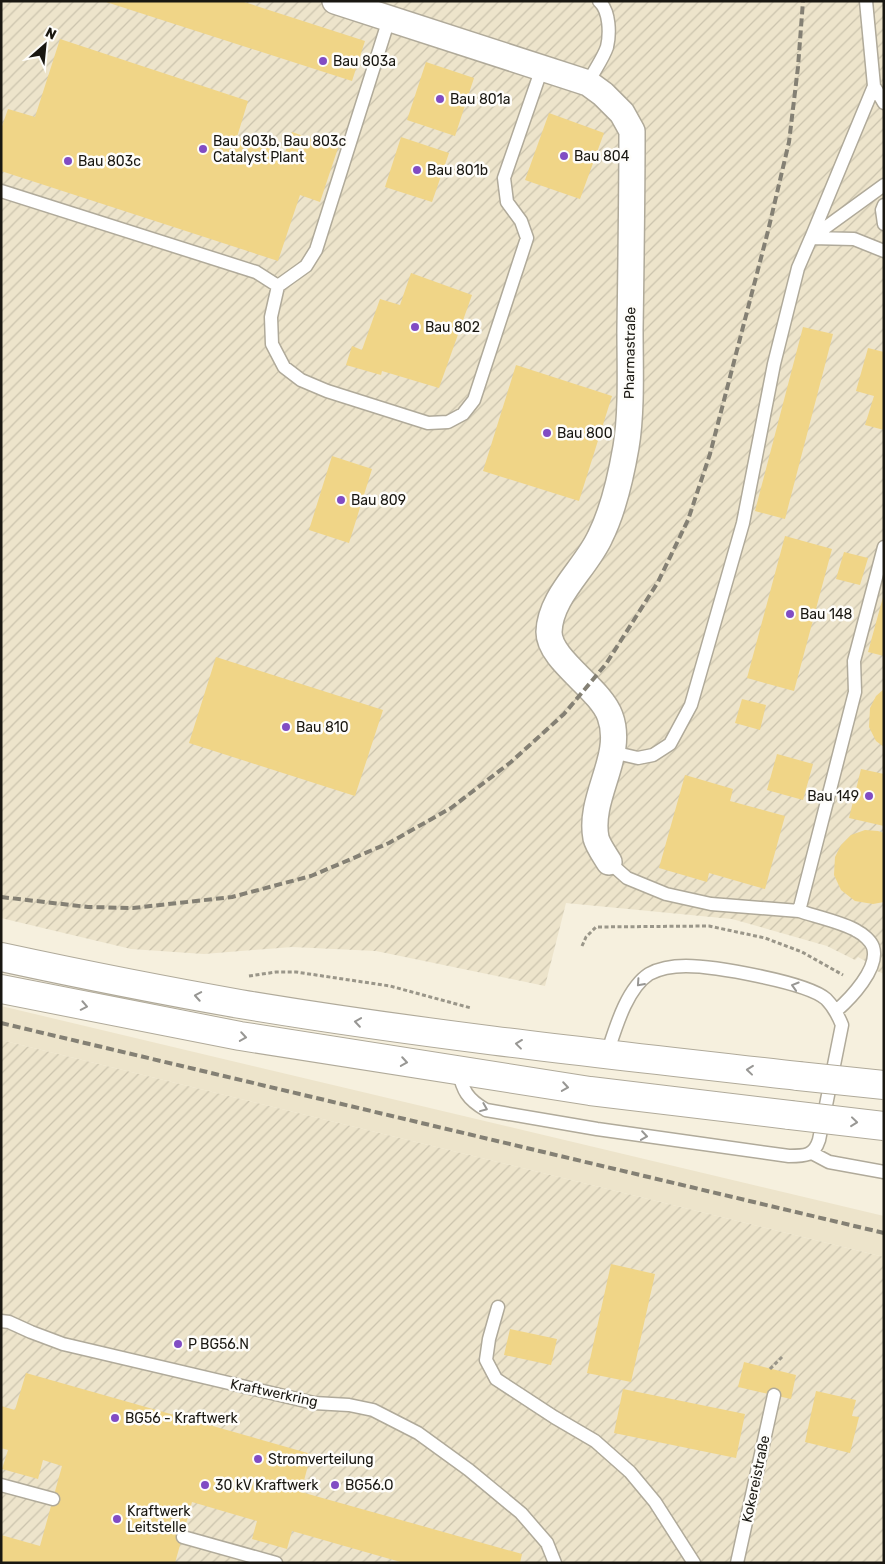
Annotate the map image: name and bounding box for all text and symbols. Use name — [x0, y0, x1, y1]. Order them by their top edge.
north arrow — [20, 20, 70, 70]
text: N — [42, 24, 59, 44]
place label: Bau 803a — [333, 53, 396, 70]
marker: Bau 803a — [317, 55, 329, 67]
place label: Bau 801a — [450, 91, 510, 108]
marker: Bau 801a — [434, 93, 446, 105]
place label: Bau 803b, Bau 803c Catalyst Plant — [213, 133, 346, 166]
marker: Bau 803b, Bau 803c Catalyst Plant — [197, 143, 209, 155]
place label: Bau 804 — [574, 148, 630, 165]
marker: Bau 804 — [558, 150, 570, 162]
place label: Bau 803c — [78, 153, 141, 170]
marker: Bau 803c — [62, 155, 74, 167]
place label: Bau 801b — [427, 162, 488, 179]
marker: Bau 801b — [411, 164, 423, 176]
street label: Pharmastraße — [621, 307, 639, 399]
place label: Bau 802 — [425, 319, 480, 336]
marker: Bau 802 — [409, 321, 421, 333]
place label: Bau 800 — [557, 425, 613, 442]
marker: Bau 800 — [541, 427, 553, 439]
place label: Bau 809 — [351, 492, 406, 509]
marker: Bau 809 — [335, 494, 347, 506]
place label: Bau 148 — [800, 606, 853, 623]
marker: Bau 148 — [784, 608, 796, 620]
place label: Bau 810 — [296, 719, 349, 736]
marker: Bau 810 — [280, 721, 292, 733]
place label: Bau 149 — [807, 788, 859, 805]
marker: Bau 149 — [863, 790, 875, 802]
one-way arrow — [637, 978, 646, 987]
one-way arrow — [792, 981, 800, 991]
one-way arrow — [193, 992, 202, 1002]
one-way arrow — [79, 1001, 88, 1011]
one-way arrow — [354, 1017, 362, 1027]
one-way arrow — [239, 1031, 248, 1041]
one-way arrow — [515, 1039, 523, 1050]
one-way arrow — [400, 1056, 408, 1066]
one-way arrow — [746, 1065, 754, 1076]
one-way arrow — [560, 1081, 569, 1091]
one-way arrow — [479, 1101, 488, 1112]
one-way arrow — [851, 1116, 859, 1127]
one-way arrow — [640, 1130, 648, 1141]
place label: P BG56.N — [188, 1336, 249, 1353]
marker: P BG56.N — [172, 1338, 184, 1350]
street label: Kraftwerkring — [229, 1375, 319, 1411]
place label: BG56 - Kraftwerk — [125, 1410, 239, 1427]
marker: BG56 - Kraftwerk — [109, 1412, 121, 1424]
street label: Kokereistraße — [738, 1434, 774, 1524]
place label: Stromverteilung — [268, 1451, 374, 1468]
marker: Stromverteilung — [252, 1453, 264, 1465]
place label: 30 kV Kraftwerk — [215, 1477, 319, 1494]
place label: BG56.O — [345, 1477, 393, 1494]
marker: 30 kV Kraftwerk — [199, 1479, 211, 1491]
marker: BG56.O — [329, 1479, 341, 1491]
place label: Kraftwerk Leitstelle — [127, 1503, 191, 1536]
marker: Kraftwerk Leitstelle — [111, 1513, 123, 1525]

